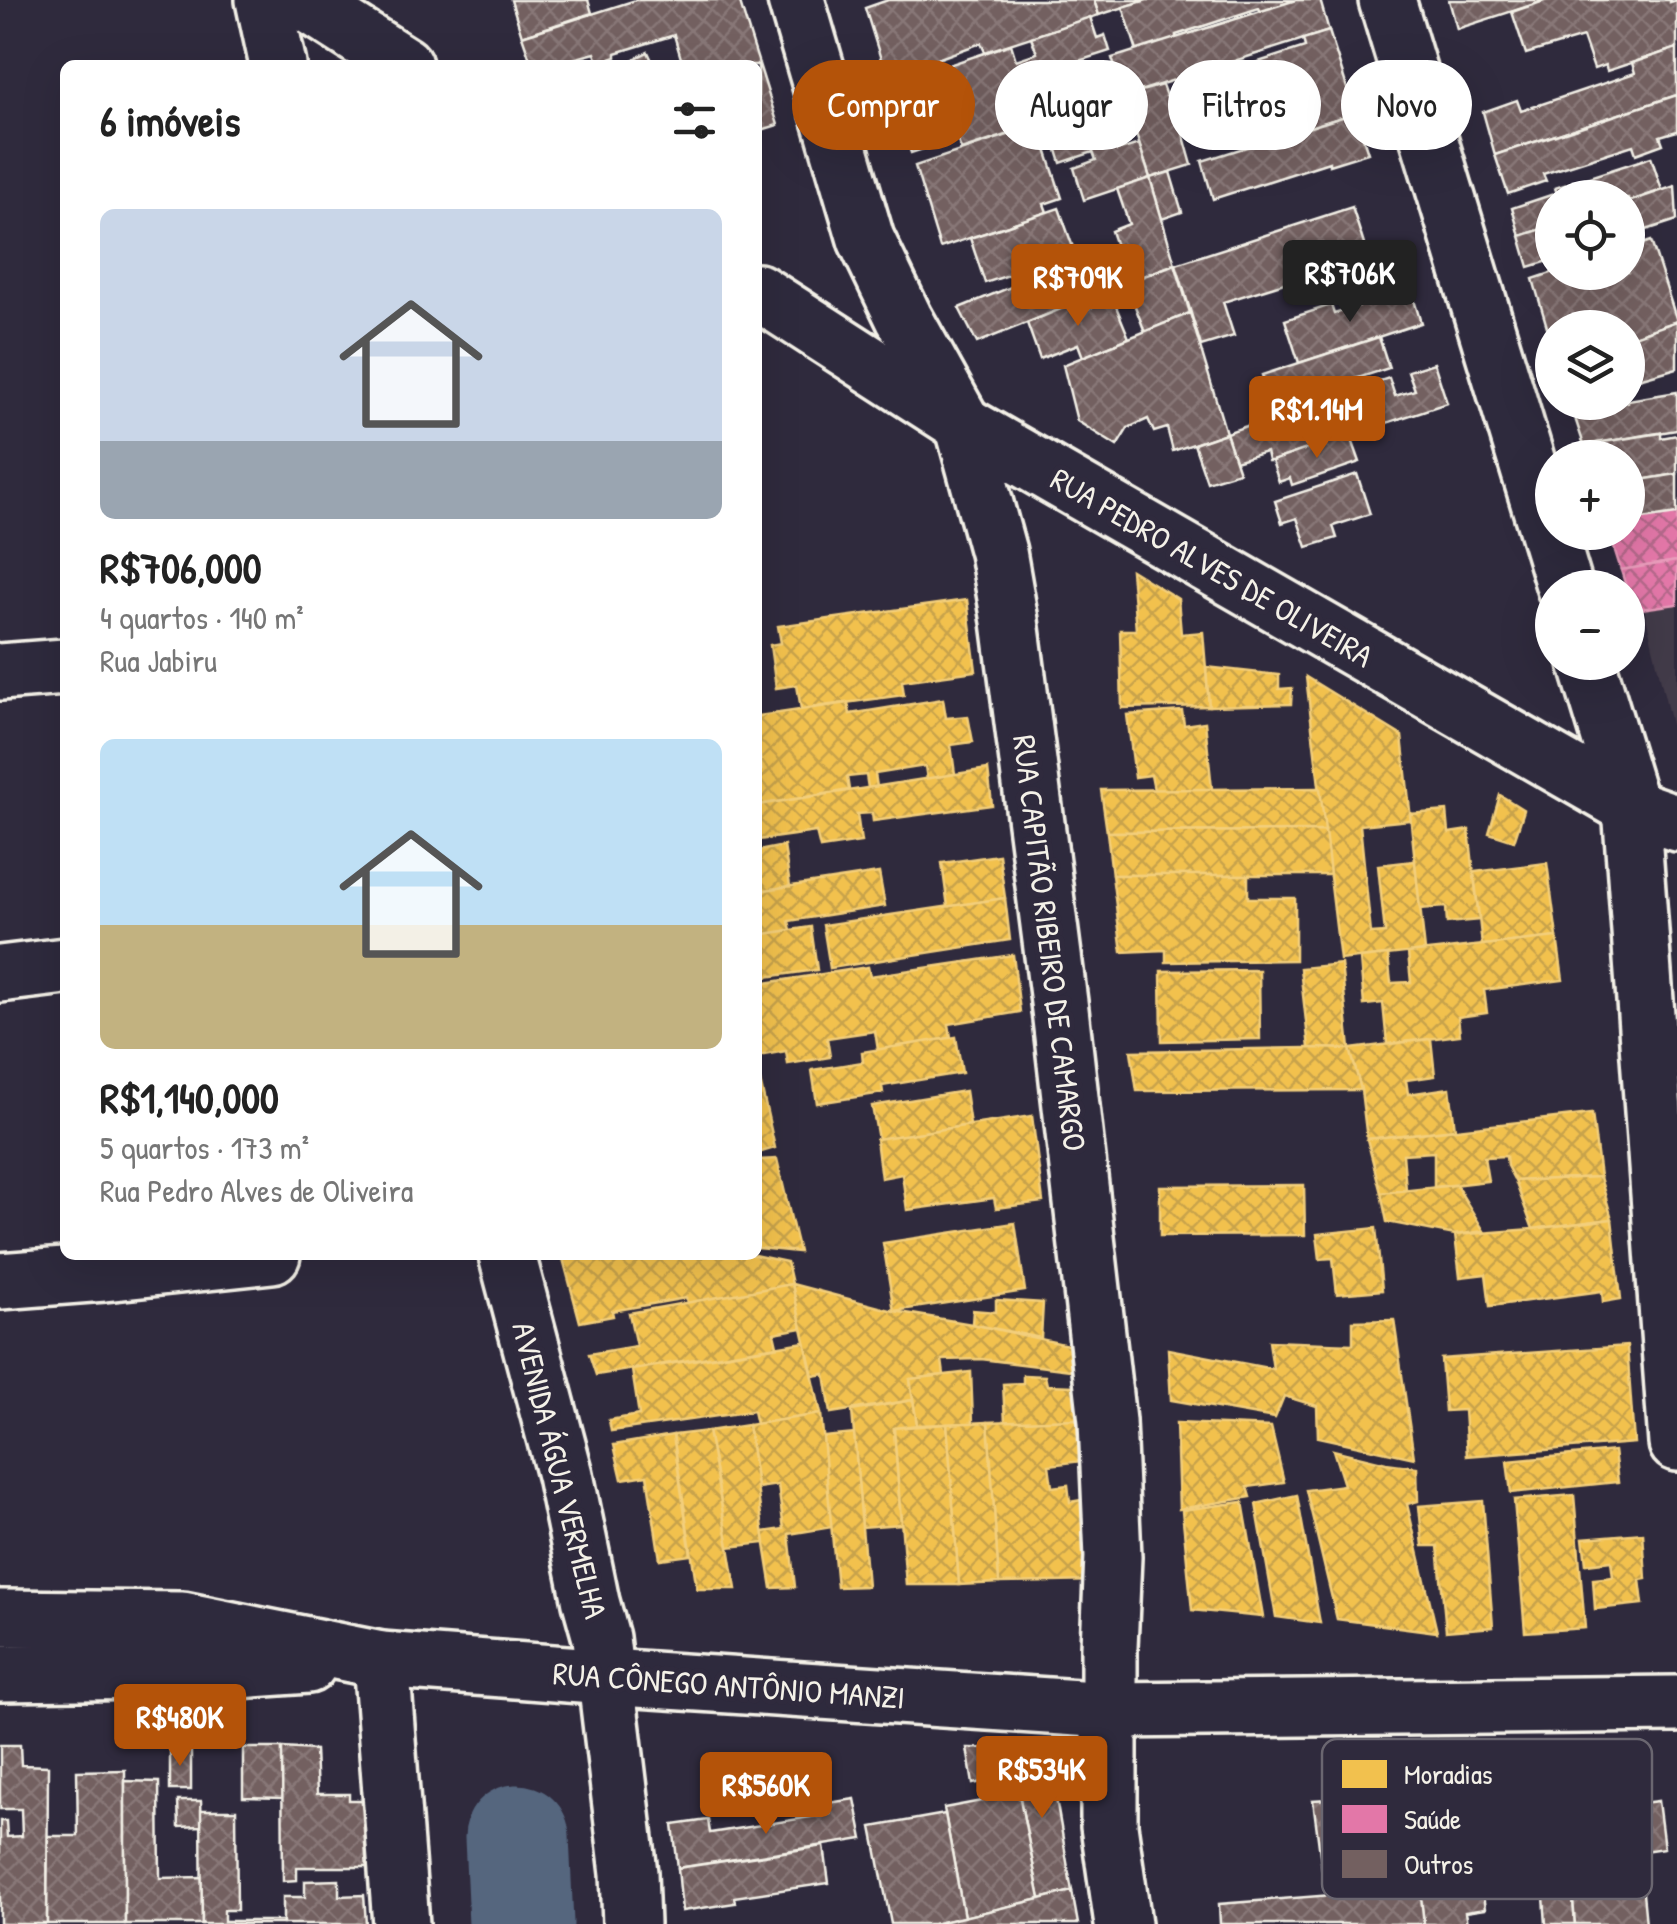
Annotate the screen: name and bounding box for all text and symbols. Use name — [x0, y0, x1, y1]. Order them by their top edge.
chip: Comprar — [792, 60, 975, 150]
chip: Alugar — [995, 60, 1148, 150]
chip: Filtros — [1168, 60, 1321, 150]
chip: Novo — [1341, 60, 1472, 150]
text: 6 imóveis — [100, 92, 240, 149]
icon: filters — [667, 93, 722, 148]
map controls — [1535, 180, 1645, 680]
button: locate — [1535, 180, 1645, 290]
pin: R$706K — [1269, 240, 1431, 325]
pin: R$709K — [997, 244, 1159, 329]
text: R$706K — [1305, 251, 1395, 294]
text: R$709K — [1033, 255, 1123, 298]
icon: home — [321, 274, 501, 454]
button: layers — [1535, 310, 1645, 420]
pin: R$1.14M — [1225, 376, 1409, 461]
text: R$1.14M — [1271, 387, 1363, 430]
button: + — [1535, 440, 1645, 550]
street label: RUA PEDRO ALVES DE OLIVEIRA — [1043, 457, 1381, 677]
text: R$706,000 — [100, 539, 262, 596]
button: − — [1535, 570, 1645, 680]
text: 4 quartos · 140 m² — [100, 596, 304, 639]
text: Rua Jabiru — [100, 639, 217, 682]
street label: RUA CAPITÃO RIBEIRO DE CAMARGO — [1003, 733, 1097, 1153]
icon: home — [321, 804, 501, 984]
text: R$1,140,000 — [100, 1069, 279, 1126]
text: 5 quartos · 173 m² — [100, 1126, 309, 1169]
text: Rua Pedro Alves de Oliveira — [100, 1169, 413, 1212]
street label: AVENIDA ÁGUA VERMELHA — [502, 1317, 618, 1623]
street label: RUA CÔNEGO ANTÔNIO MANZI — [552, 1651, 906, 1719]
pin: R$480K — [99, 1684, 261, 1769]
text: R$480K — [136, 1695, 224, 1738]
pin: R$534K — [961, 1736, 1123, 1821]
legend — [1322, 1739, 1652, 1899]
text: R$534K — [998, 1747, 1086, 1790]
pin: R$560K — [685, 1752, 847, 1837]
text: Moradias — [1404, 1755, 1493, 1793]
text: R$560K — [722, 1763, 810, 1806]
text: Saúde — [1404, 1800, 1461, 1838]
text: Outros — [1404, 1845, 1473, 1883]

